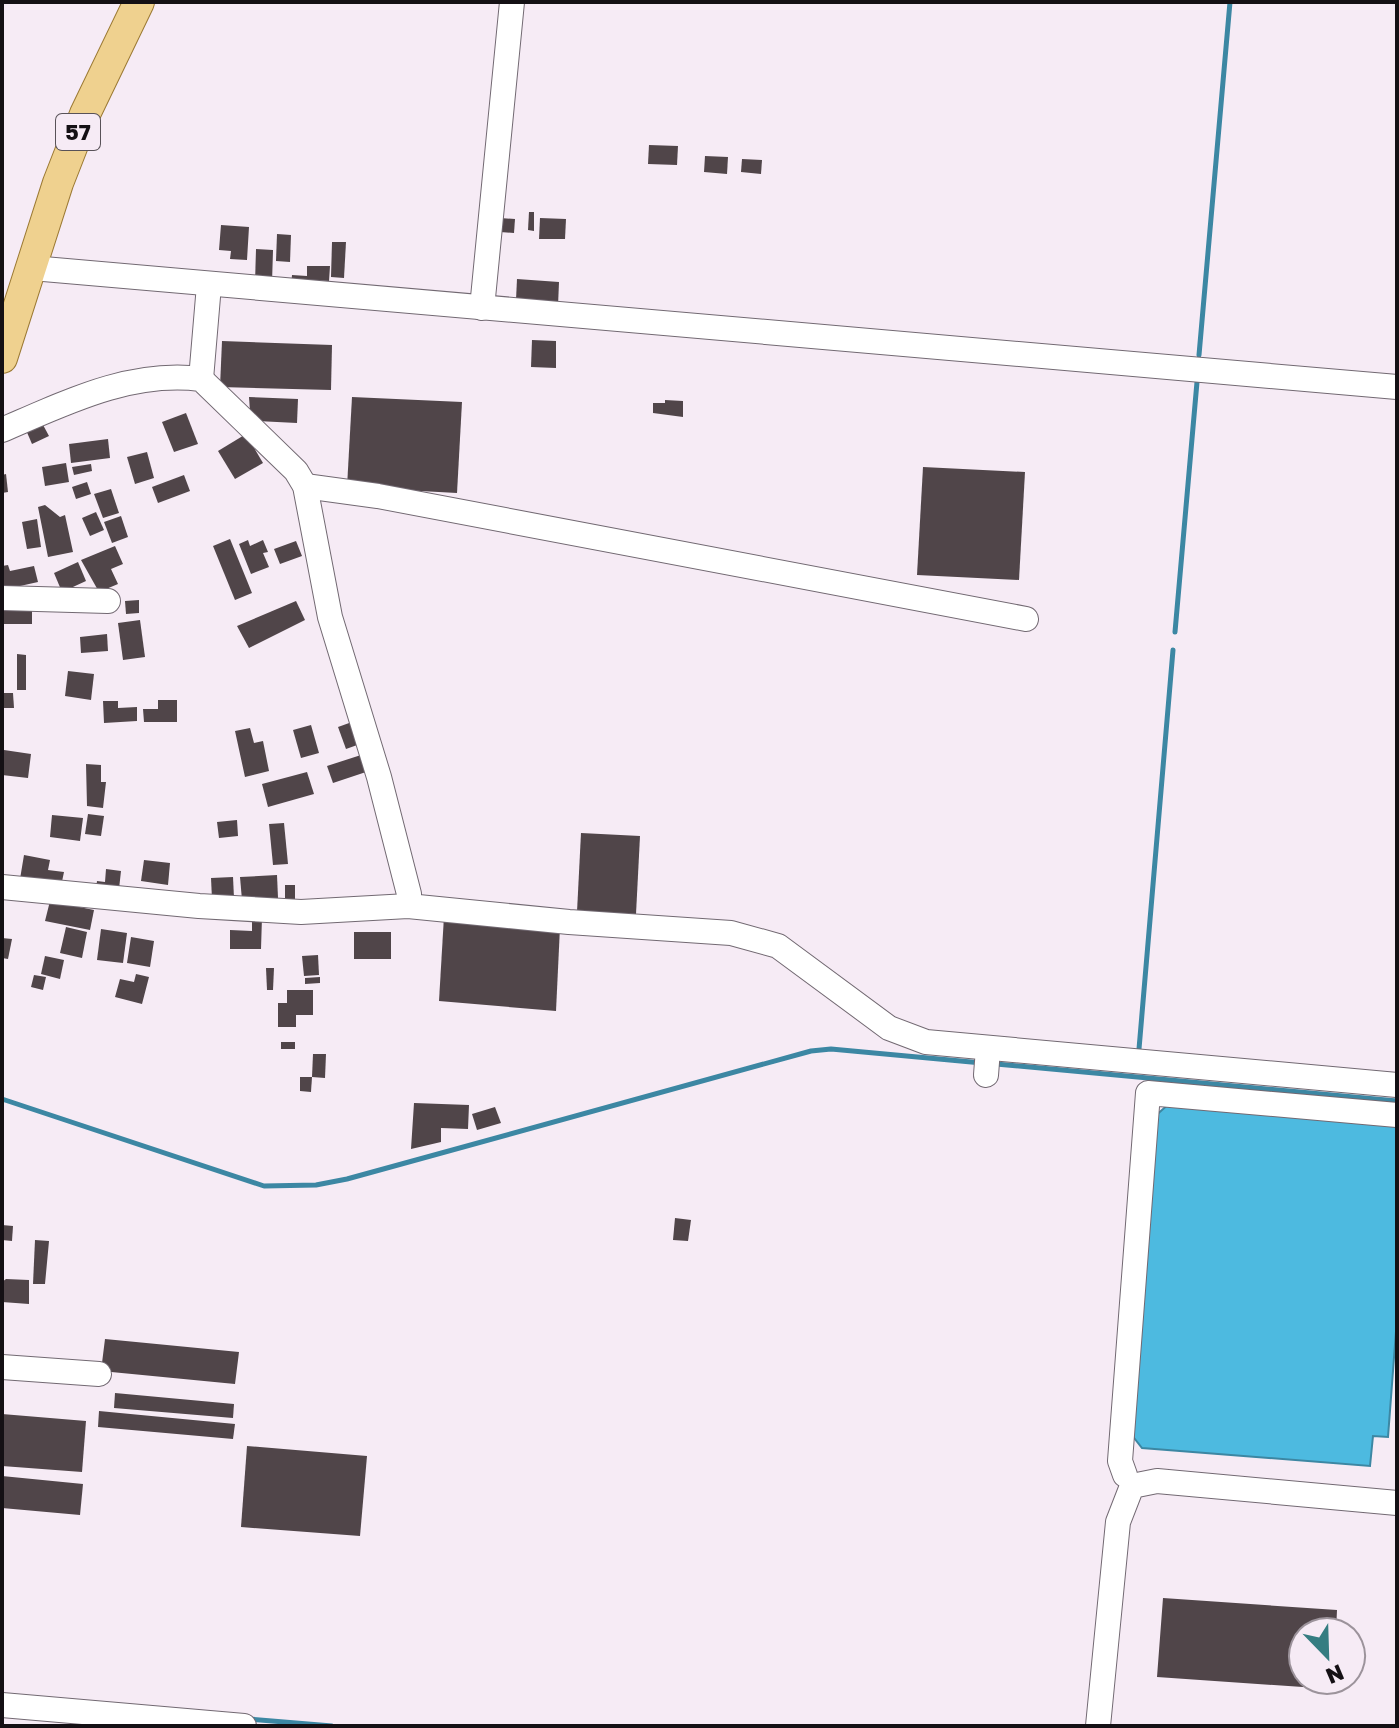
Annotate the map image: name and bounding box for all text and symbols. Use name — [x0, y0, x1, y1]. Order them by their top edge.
road number: 57 — [56, 114, 100, 150]
north arrow — [1287, 1616, 1367, 1696]
text: N — [1322, 1659, 1348, 1691]

